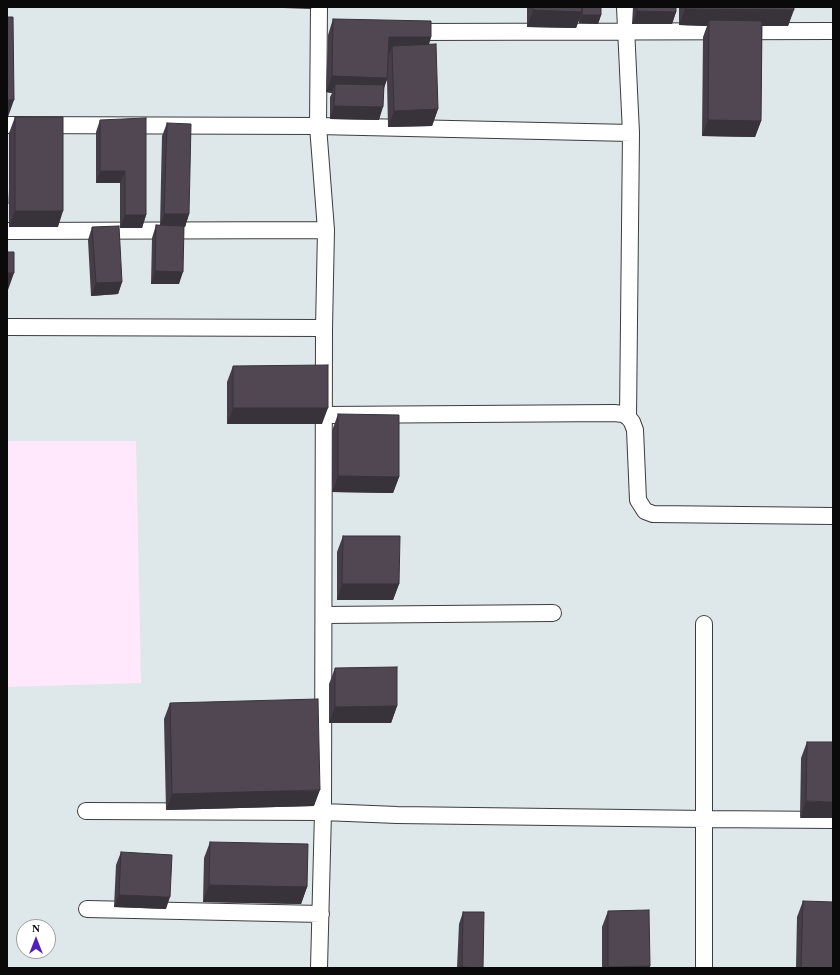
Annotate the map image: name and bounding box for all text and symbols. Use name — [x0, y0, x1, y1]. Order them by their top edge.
north arrow — [16, 919, 56, 959]
text: N — [32, 922, 40, 934]

